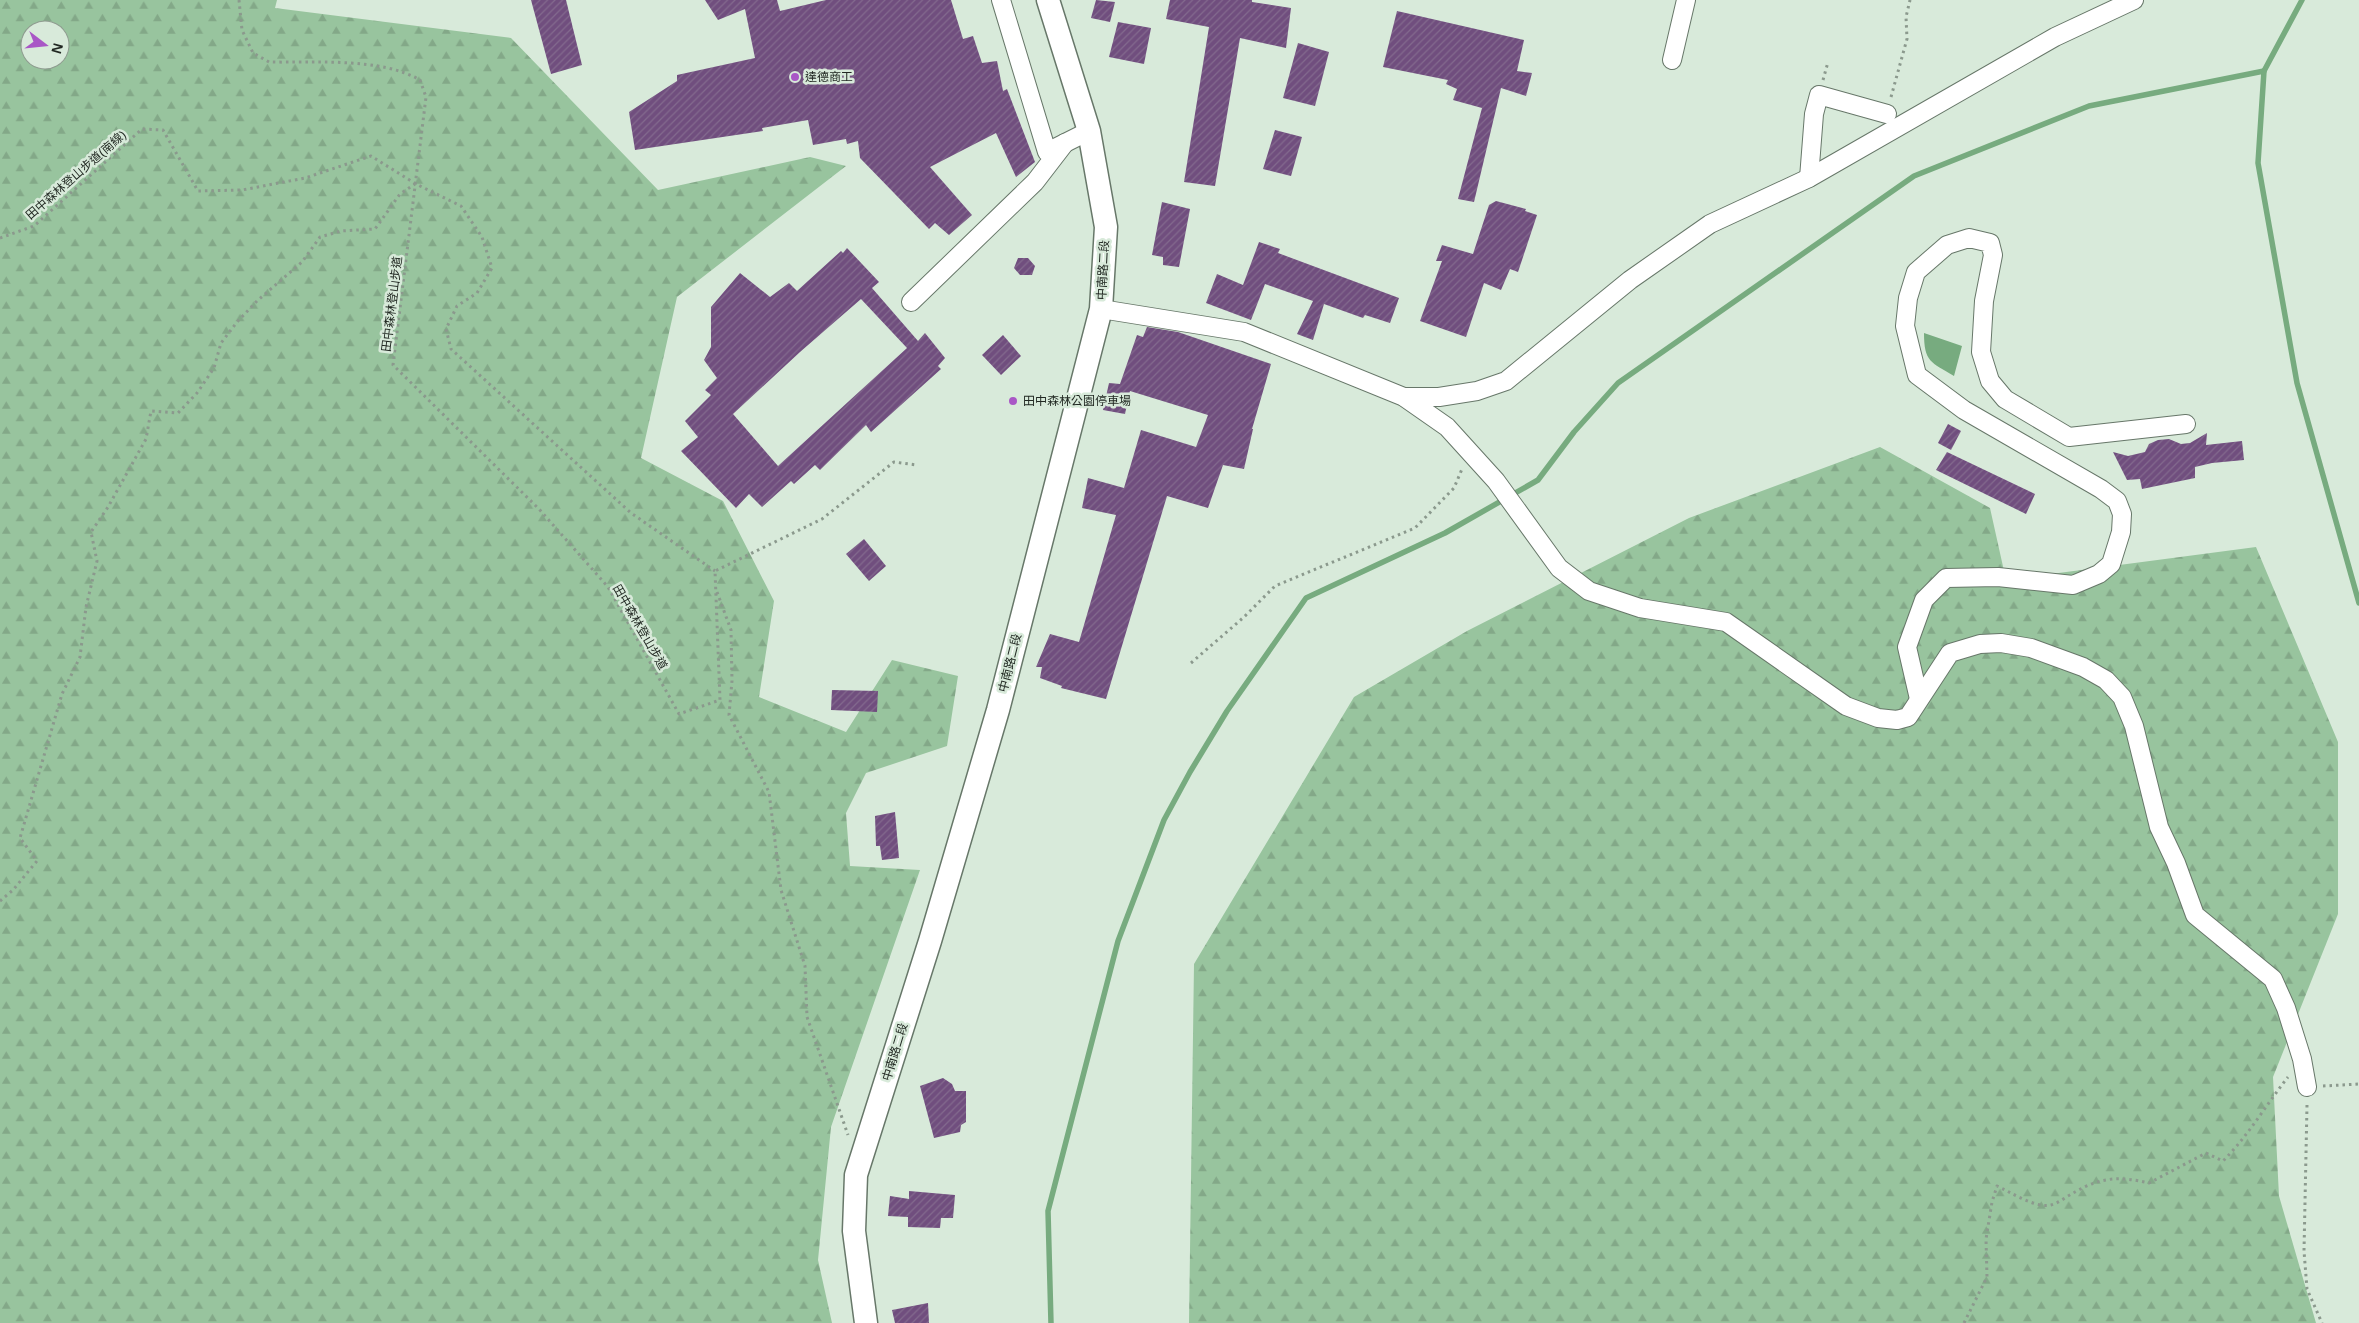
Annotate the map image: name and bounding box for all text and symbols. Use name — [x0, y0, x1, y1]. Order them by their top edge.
north arrow — [20, 20, 70, 70]
text: N — [48, 42, 67, 56]
place label: 達德商工 — [805, 70, 853, 84]
marker: 達德商工 — [789, 71, 801, 83]
street label: 田中森林登山步道(南線) — [23, 128, 129, 222]
street label: 中南路二段 — [1094, 240, 1112, 300]
street label: 田中森林登山步道 — [379, 255, 405, 353]
place label: 田中森林公園停車場 — [1023, 394, 1131, 408]
marker: 田中森林公園停車場 — [1007, 395, 1019, 407]
street label: 田中森林登山步道 — [610, 582, 670, 672]
street label: 中南路二段 — [996, 632, 1024, 694]
street label: 中南路二段 — [880, 1021, 910, 1083]

